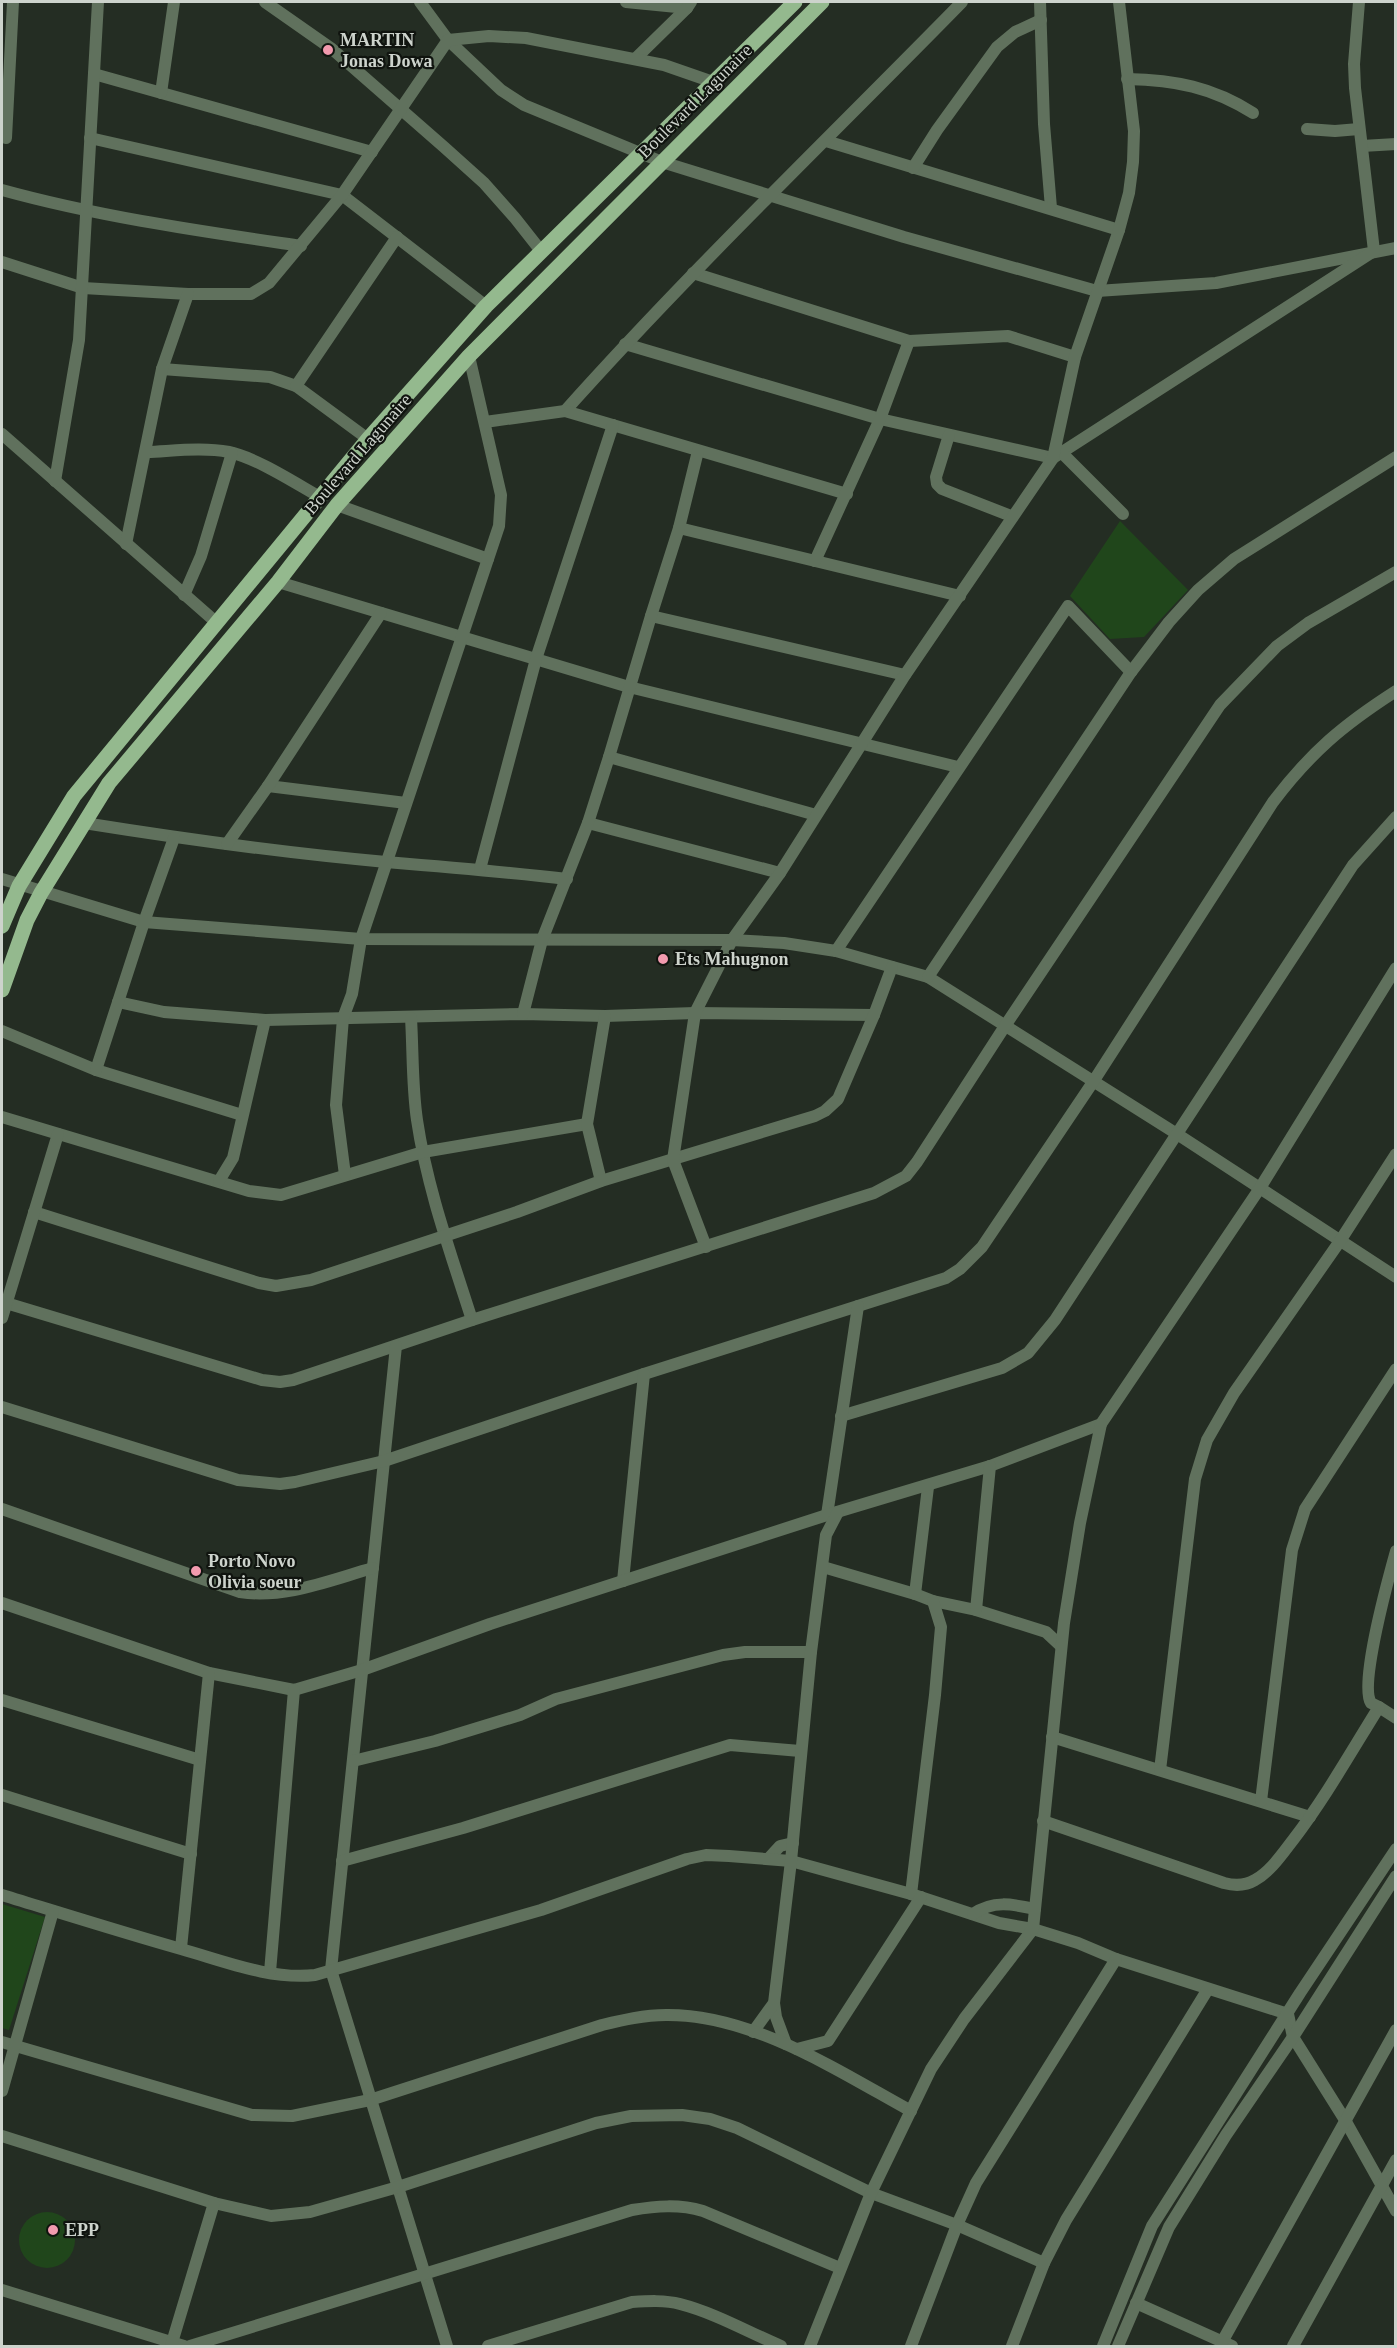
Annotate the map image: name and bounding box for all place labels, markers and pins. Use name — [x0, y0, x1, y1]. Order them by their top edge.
place label: MARTIN Jonas Dowa — [340, 30, 433, 71]
marker: MARTIN Jonas Dowa — [321, 43, 335, 57]
place label: Ets Mahugnon — [675, 949, 789, 969]
marker: Ets Mahugnon — [656, 952, 670, 966]
place label: Porto Novo Olivia soeur — [208, 1551, 302, 1592]
marker: Porto Novo Olivia soeur — [189, 1564, 203, 1578]
place label: EPP — [65, 2220, 99, 2240]
marker: EPP — [46, 2223, 60, 2237]

